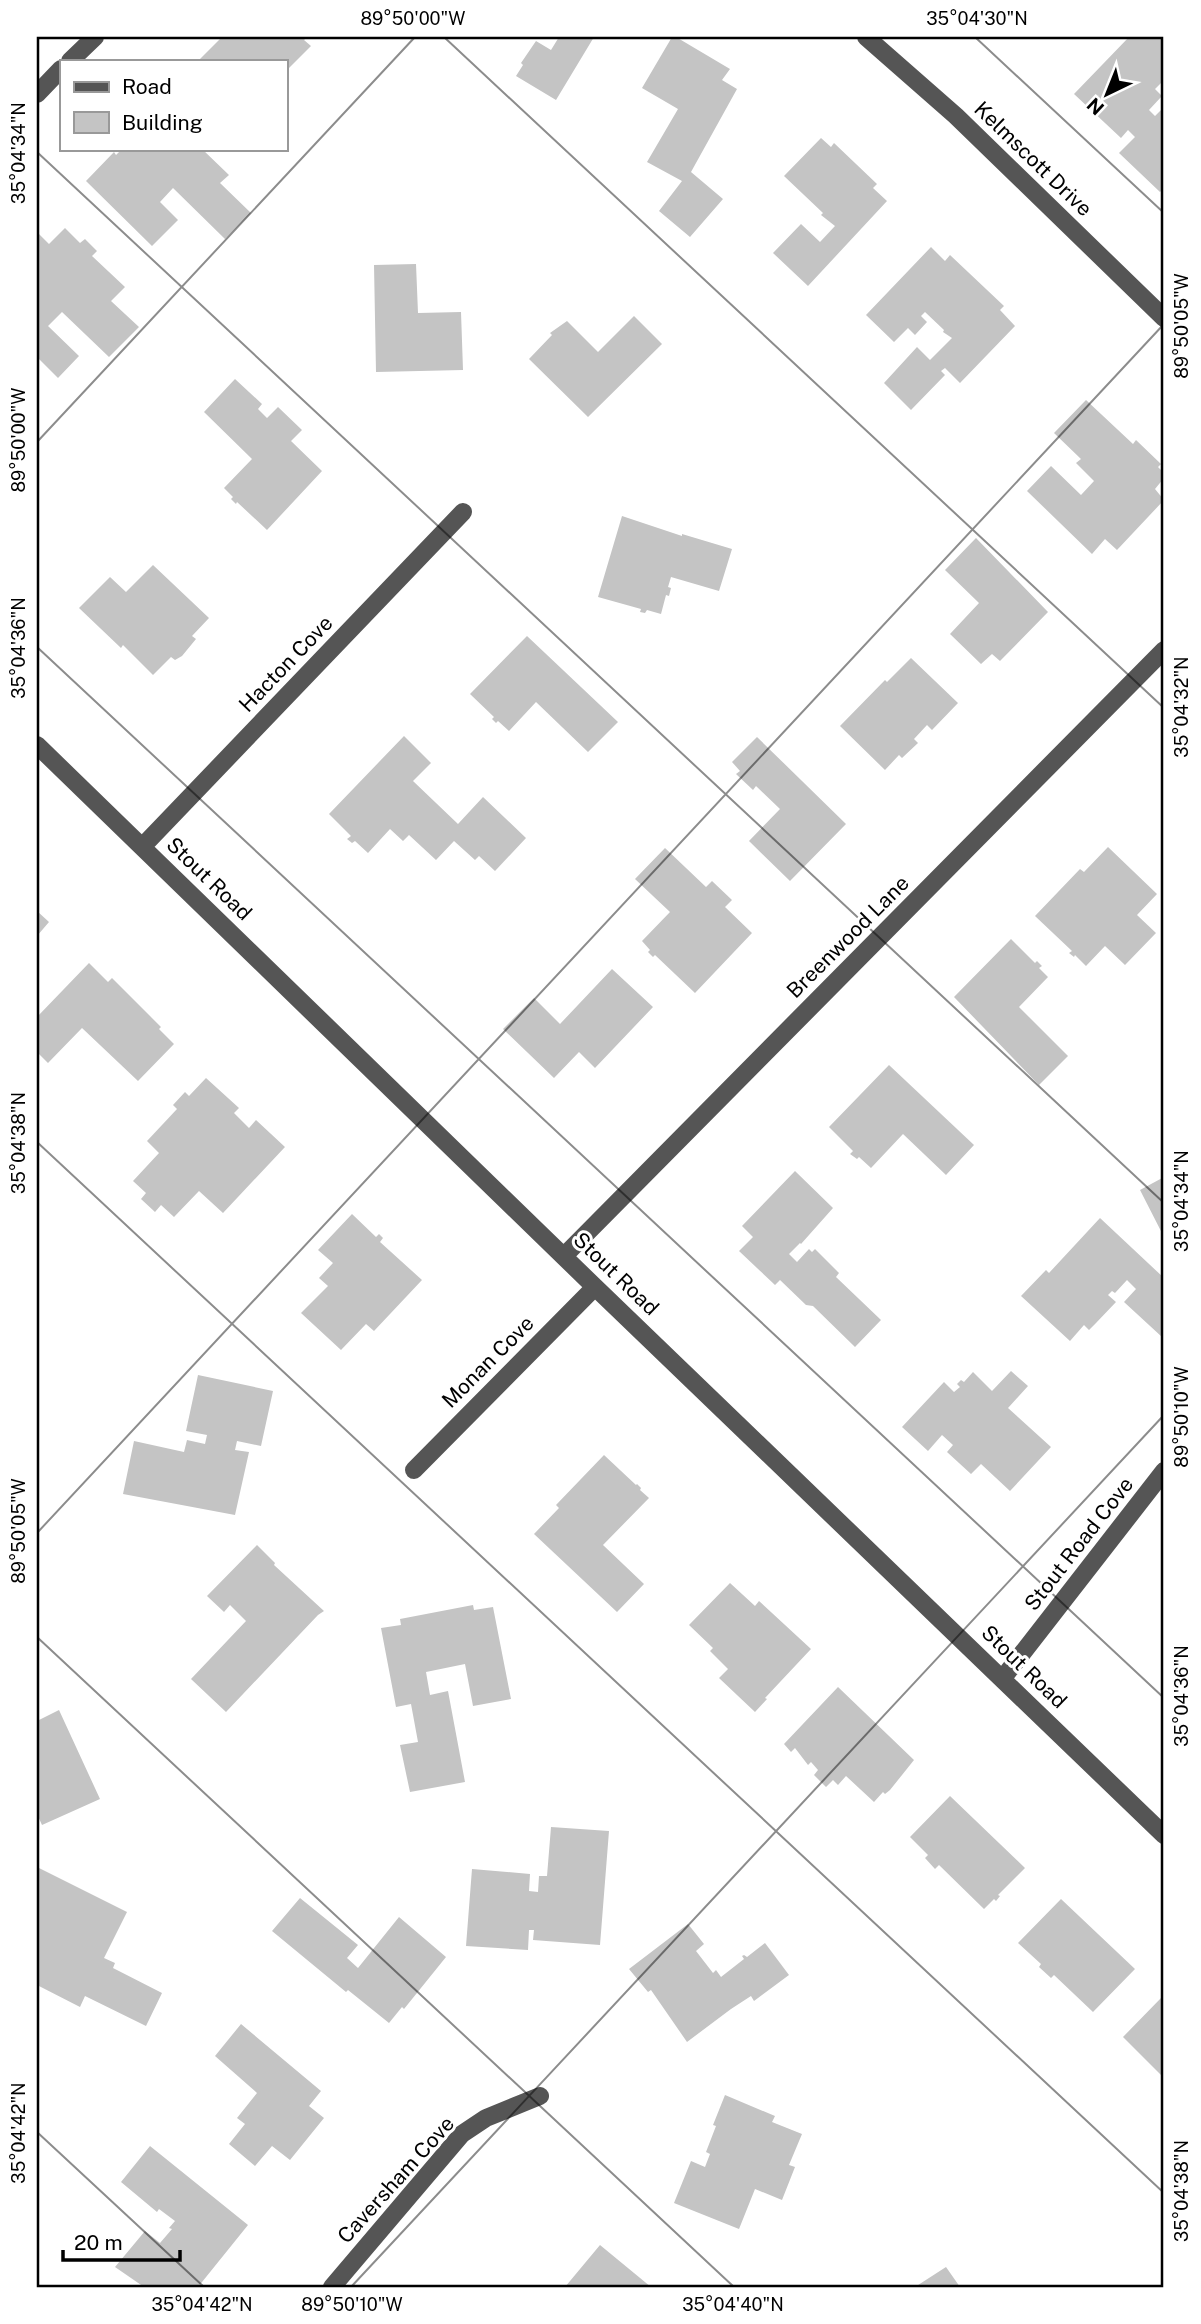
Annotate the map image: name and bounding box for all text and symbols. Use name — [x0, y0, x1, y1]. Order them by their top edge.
text: 89°50'00"W — [361, 8, 465, 29]
text: 35°04'30"N — [926, 8, 1028, 29]
legend — [60, 60, 287, 150]
north arrow — [1072, 60, 1142, 130]
text: Road — [122, 74, 172, 99]
text: N — [1082, 93, 1108, 120]
street label: Kelmscott Drive — [969, 96, 1097, 221]
text: 35°04'34"N — [8, 102, 29, 204]
text: Building — [122, 110, 203, 135]
text: 89°50'05"W — [1171, 273, 1192, 379]
text: 89°50'00"W — [8, 388, 29, 492]
text: 35°04'36"N — [8, 597, 29, 699]
street label: Hacton Cove — [234, 610, 338, 717]
text: 35°04'32"N — [1171, 656, 1192, 758]
street label: Stout Road — [162, 832, 257, 925]
street label: Breenwood Lane — [781, 870, 914, 1003]
text: 35°04'38"N — [8, 1092, 29, 1194]
text: 35°04'34"N — [1171, 1150, 1192, 1252]
street label: Stout Road — [569, 1227, 664, 1320]
street label: Monan Cove — [437, 1311, 539, 1413]
text: 89°50'10"W — [1171, 1366, 1192, 1468]
street label: Stout Road Cove — [1019, 1472, 1138, 1615]
text: 89°50'05"W — [8, 1478, 29, 1584]
street label: Stout Road — [977, 1620, 1072, 1713]
text: 35°04'36"N — [1171, 1645, 1192, 1747]
text: 35°04'42"N — [8, 2082, 29, 2184]
street label: Caversham Cove — [332, 2111, 459, 2248]
text: 35°04'38"N — [1171, 2140, 1192, 2242]
scale bar — [63, 2219, 180, 2263]
text: 20 m — [74, 2230, 123, 2255]
text: 35°04'42"N — [151, 2294, 253, 2315]
text: 89°50'10"W — [301, 2294, 403, 2315]
text: 35°04'40"N — [682, 2294, 784, 2315]

